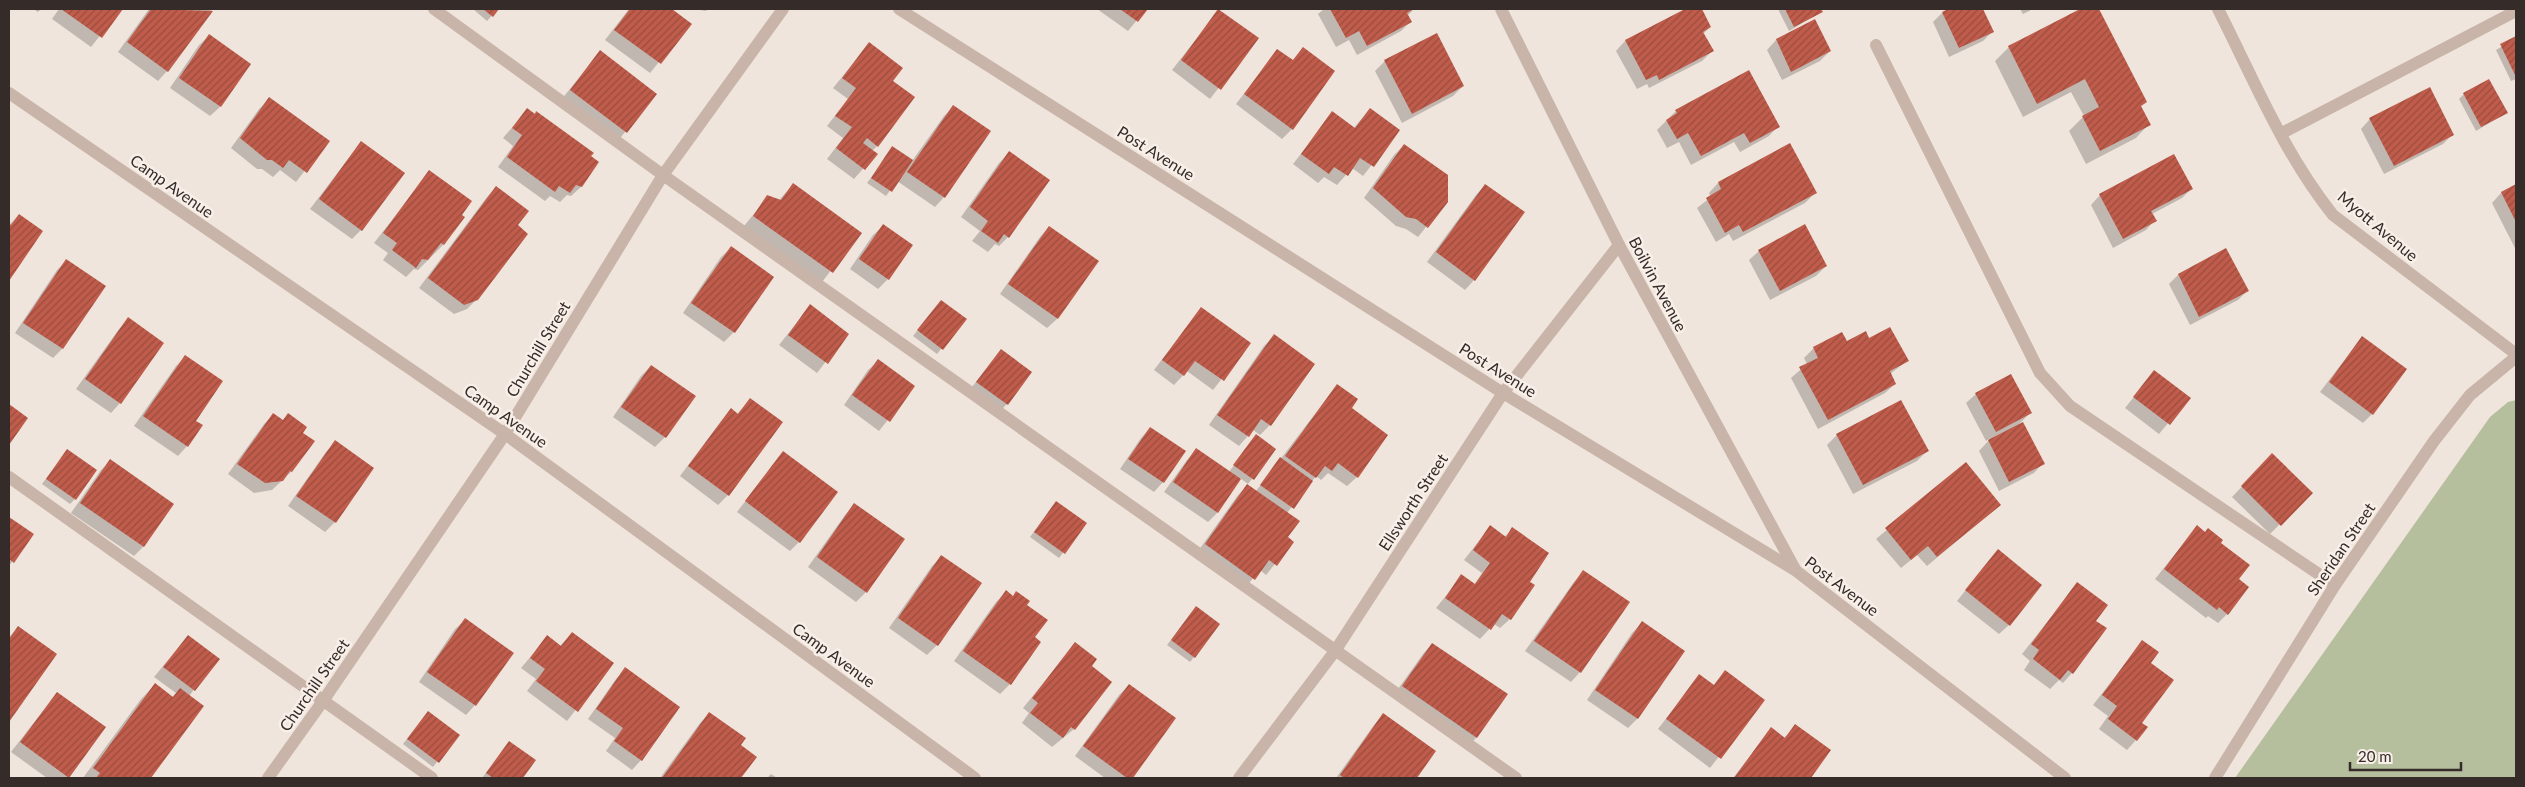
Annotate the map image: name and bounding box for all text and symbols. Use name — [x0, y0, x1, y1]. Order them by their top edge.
street label: Post Avenue — [1114, 121, 1198, 184]
street label: Camp Avenue — [127, 150, 218, 221]
street label: Myott Avenue — [2334, 186, 2422, 265]
street label: Boilvin Avenue — [1626, 233, 1691, 334]
street label: Churchill Street — [502, 297, 574, 400]
street label: Post Avenue — [1456, 338, 1540, 401]
street label: Camp Avenue — [461, 380, 552, 451]
street label: Ellsworth Street — [1374, 449, 1451, 554]
street label: Sheridan Street — [2303, 499, 2379, 599]
street label: Post Avenue — [1802, 552, 1883, 620]
street label: Camp Avenue — [789, 618, 879, 691]
street label: Churchill Street — [275, 635, 353, 734]
scale bar — [2350, 740, 2461, 772]
text: 20 m — [2358, 747, 2392, 765]

